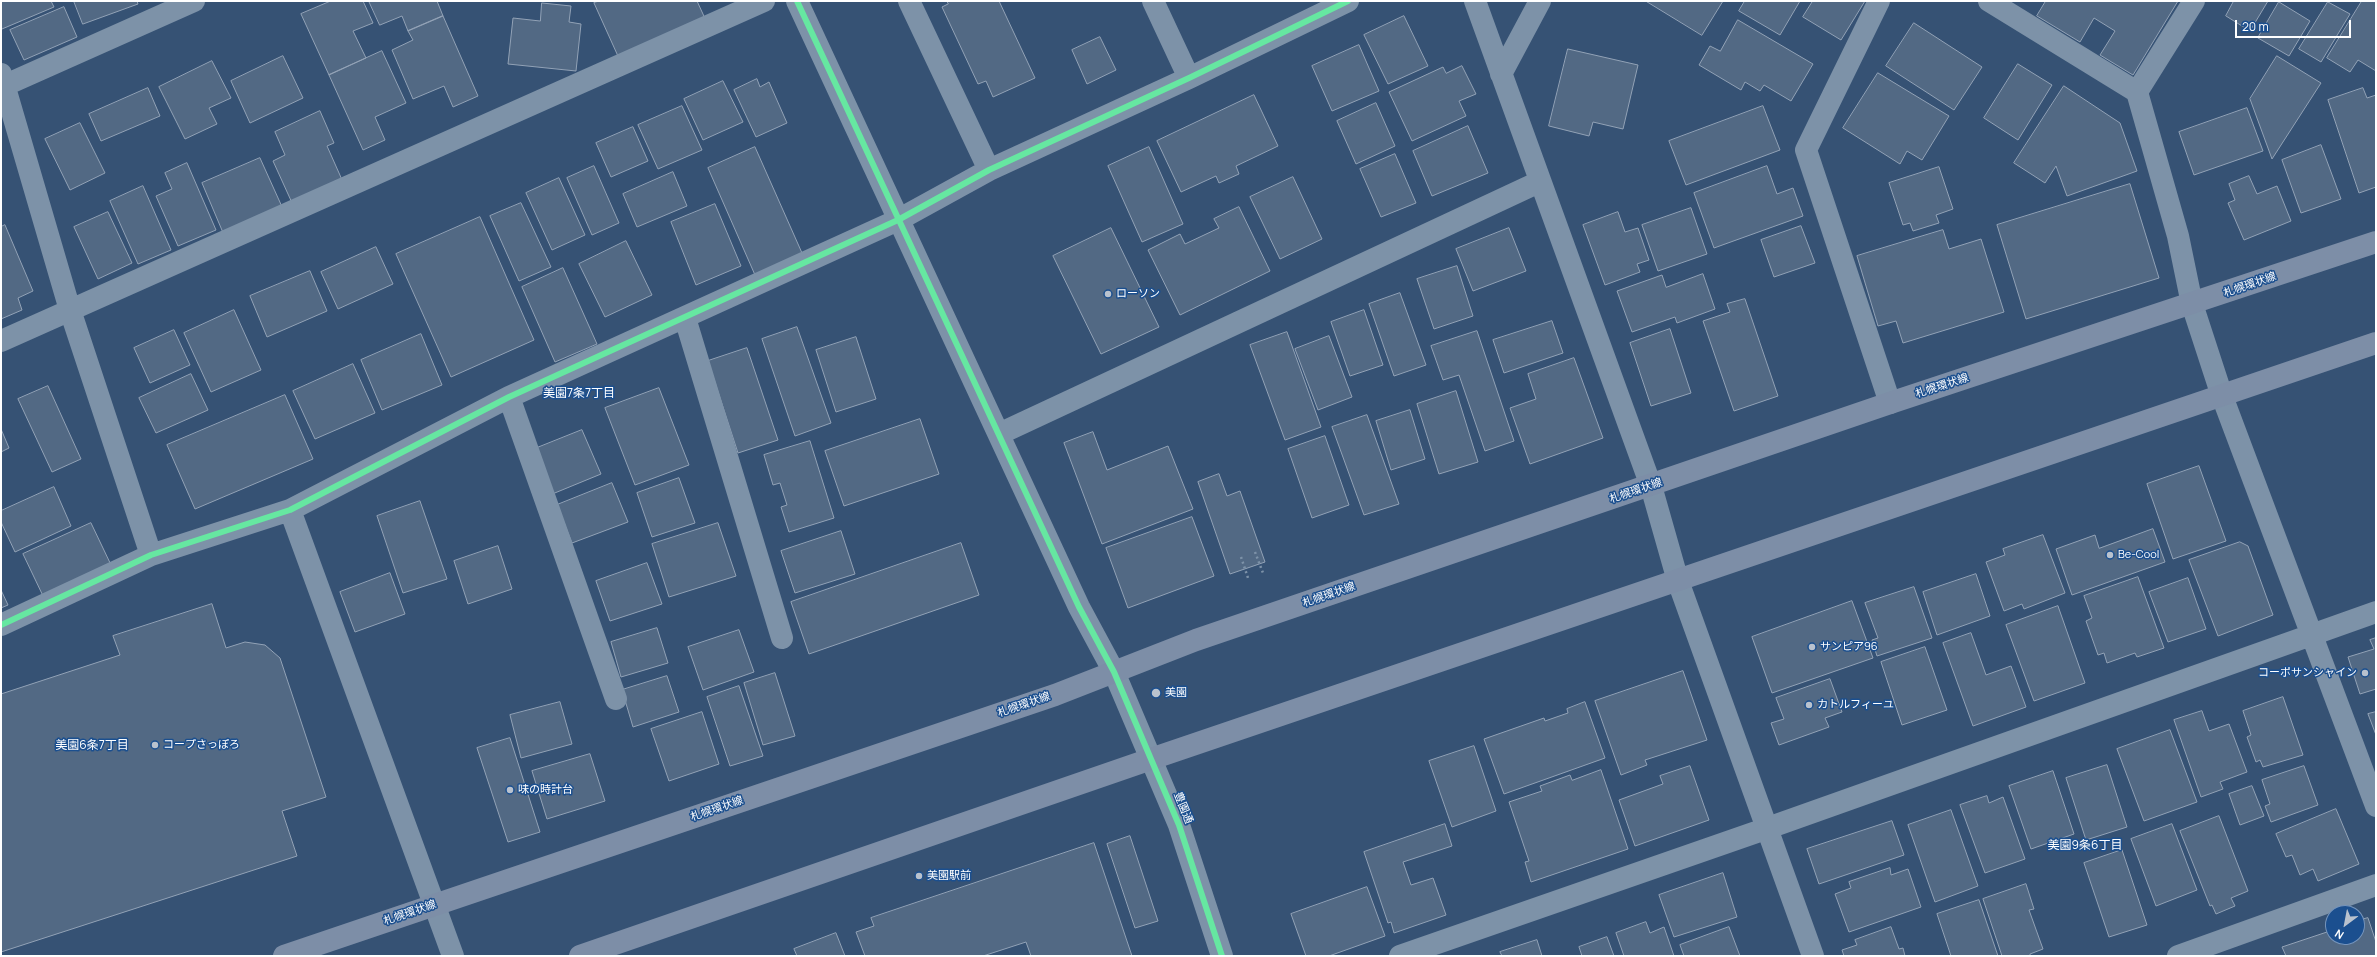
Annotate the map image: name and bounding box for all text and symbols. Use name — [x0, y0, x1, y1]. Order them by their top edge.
scale bar — [2237, 12, 2353, 38]
text: 20 m — [2242, 18, 2269, 35]
street label: 札幌環状線 — [2222, 270, 2278, 300]
place label: ローソン — [1116, 287, 1160, 301]
marker: ローソン — [1103, 289, 1113, 299]
street label: 札幌環状線 — [1914, 371, 1970, 401]
district label: 美園7条7丁目 — [543, 387, 615, 401]
street label: 札幌環状線 — [1608, 476, 1664, 506]
place label: Be-Cool — [2118, 548, 2159, 562]
marker: Be-Cool — [2105, 550, 2115, 560]
street label: 札幌環状線 — [1301, 580, 1357, 610]
place label: サンピア96 — [1820, 640, 1878, 654]
marker: サンピア96 — [1807, 642, 1817, 652]
place label: コーポサンシャイン — [2258, 666, 2357, 680]
marker: コーポサンシャイン — [2360, 668, 2370, 678]
place label: 美園 — [1165, 686, 1187, 700]
marker: 美園 — [1150, 687, 1162, 699]
street label: 札幌環状線 — [996, 690, 1052, 720]
place label: カトルフィーユ — [1817, 698, 1894, 712]
marker: カトルフィーユ — [1804, 700, 1814, 710]
place label: コープさっぽろ — [163, 738, 240, 752]
district label: 美園6条7丁目 — [55, 739, 129, 753]
marker: コープさっぽろ — [150, 740, 160, 750]
place label: 味の時計台 — [518, 783, 573, 797]
marker: 味の時計台 — [505, 785, 515, 795]
street label: 豊園通 — [1171, 790, 1195, 826]
street label: 札幌環状線 — [689, 794, 745, 824]
district label: 美園9条6丁目 — [2048, 839, 2122, 853]
place label: 美園駅前 — [927, 869, 971, 883]
marker: 美園駅前 — [914, 871, 924, 881]
street label: 札幌環状線 — [382, 898, 438, 928]
north arrow — [2325, 905, 2365, 945]
text: N — [2332, 926, 2346, 943]

